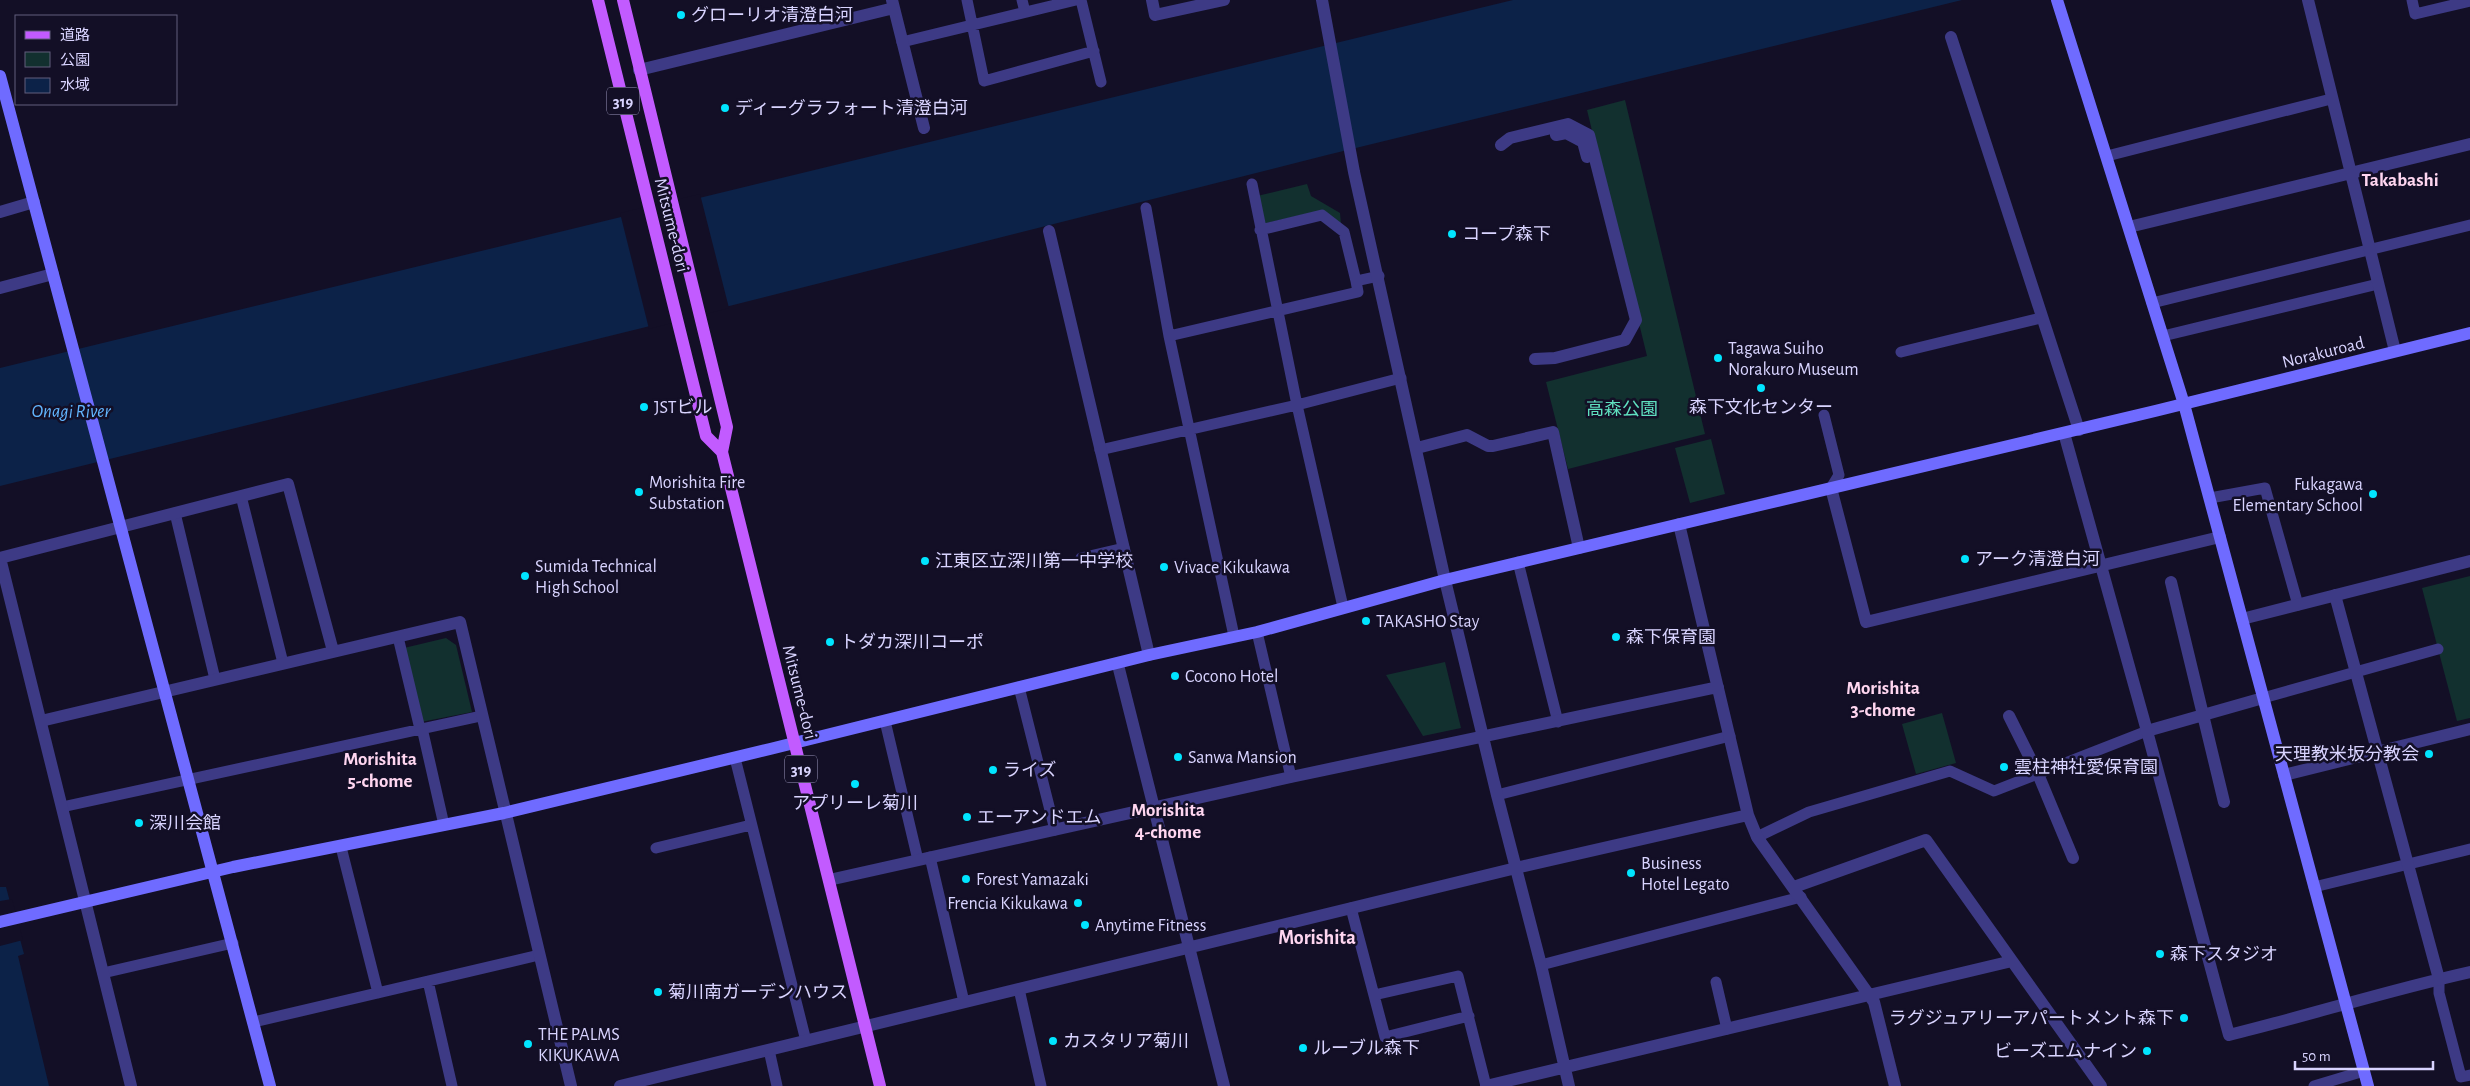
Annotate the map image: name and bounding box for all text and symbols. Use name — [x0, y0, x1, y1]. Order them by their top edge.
place label: グローリオ清澄白河 — [691, 5, 853, 25]
marker: グローリオ清澄白河 — [675, 9, 687, 21]
legend — [15, 15, 178, 105]
text: 道路 — [60, 27, 90, 43]
text: 公園 — [60, 52, 90, 68]
text: 水域 — [60, 77, 90, 93]
road number: 319 — [607, 88, 639, 114]
place label: ディーグラフォート清澄白河 — [735, 98, 968, 118]
marker: ディーグラフォート清澄白河 — [719, 102, 731, 114]
district label: Takabashi — [2361, 171, 2439, 190]
street label: Mitsume-dori — [651, 176, 691, 274]
place label: コープ森下 — [1462, 225, 1551, 244]
marker: コープ森下 — [1446, 228, 1458, 240]
street label: Norakuroad — [2280, 334, 2366, 372]
place label: Tagawa Suiho Norakuro Museum — [1728, 340, 1859, 379]
marker: Tagawa Suiho Norakuro Museum — [1712, 352, 1724, 364]
marker: 森下文化センター — [1755, 382, 1767, 394]
place label: JSTビル — [654, 398, 713, 417]
place label: 森下文化センター — [1689, 398, 1833, 417]
park label: 高森公園 — [1586, 400, 1658, 419]
marker: JSTビル — [638, 401, 650, 413]
water label: Onagi River — [31, 402, 111, 421]
place label: Morishita Fire Substation — [649, 474, 745, 513]
place label: Fukagawa Elementary School — [2233, 476, 2363, 515]
marker: Morishita Fire Substation — [633, 486, 645, 498]
marker: Fukagawa Elementary School — [2367, 488, 2379, 500]
place label: アーク清澄白河 — [1975, 549, 2100, 569]
place label: 江東区立深川第一中学校 — [935, 551, 1133, 571]
marker: アーク清澄白河 — [1959, 553, 1971, 565]
marker: 江東区立深川第一中学校 — [919, 555, 931, 567]
place label: Sumida Technical High School — [535, 558, 657, 597]
place label: Vivace Kikukawa — [1174, 559, 1290, 577]
marker: Vivace Kikukawa — [1158, 561, 1170, 573]
marker: Sumida Technical High School — [519, 570, 531, 582]
place label: TAKASHO Stay — [1376, 613, 1480, 631]
marker: TAKASHO Stay — [1360, 615, 1372, 627]
place label: 森下保育園 — [1626, 628, 1716, 647]
marker: 森下保育園 — [1610, 631, 1622, 643]
place label: トダカ深川コーポ — [840, 632, 984, 652]
marker: トダカ深川コーポ — [824, 636, 836, 648]
street label: Mitsume-dori — [779, 643, 819, 741]
place label: Cocono Hotel — [1185, 668, 1279, 686]
marker: Cocono Hotel — [1169, 670, 1181, 682]
district label: Morishita 3-chome — [1846, 679, 1920, 720]
place label: 天理教米坂分教会 — [2275, 744, 2419, 764]
marker: 天理教米坂分教会 — [2423, 748, 2435, 760]
place label: Sanwa Mansion — [1188, 749, 1297, 767]
district label: Morishita 5-chome — [343, 750, 417, 791]
marker: Sanwa Mansion — [1172, 751, 1184, 763]
road number: 319 — [785, 756, 817, 782]
place label: 雲柱神社愛保育園 — [2014, 757, 2158, 777]
place label: ライズ — [1003, 760, 1056, 780]
marker: 雲柱神社愛保育園 — [1998, 761, 2010, 773]
marker: ライズ — [987, 764, 999, 776]
marker: アプリーレ菊川 — [849, 778, 861, 790]
place label: アプリーレ菊川 — [792, 794, 918, 813]
district label: Morishita 4-chome — [1131, 801, 1205, 842]
place label: エーアンドエム — [977, 809, 1102, 827]
marker: エーアンドエム — [961, 811, 973, 823]
place label: 深川会館 — [149, 814, 221, 833]
marker: 深川会館 — [133, 817, 145, 829]
place label: Business Hotel Legato — [1641, 855, 1730, 894]
marker: Business Hotel Legato — [1625, 867, 1637, 879]
place label: Forest Yamazaki — [976, 871, 1089, 889]
marker: Forest Yamazaki — [960, 873, 972, 885]
place label: Frencia Kikukawa — [947, 895, 1068, 913]
marker: Frencia Kikukawa — [1072, 897, 1084, 909]
place label: Anytime Fitness — [1095, 917, 1206, 935]
marker: Anytime Fitness — [1079, 919, 1091, 931]
district label: Morishita — [1278, 928, 1356, 948]
place label: 森下スタジオ — [2170, 945, 2278, 964]
marker: 森下スタジオ — [2154, 948, 2166, 960]
place label: 菊川南ガーデンハウス — [668, 982, 848, 1002]
marker: 菊川南ガーデンハウス — [652, 986, 664, 998]
place label: ラグジュアリーアパートメント森下 — [1889, 1008, 2174, 1028]
marker: ラグジュアリーアパートメント森下 — [2178, 1012, 2190, 1024]
place label: THE PALMS KIKUKAWA — [538, 1026, 620, 1065]
place label: カスタリア菊川 — [1063, 1032, 1189, 1051]
marker: カスタリア菊川 — [1047, 1035, 1059, 1047]
marker: THE PALMS KIKUKAWA — [522, 1038, 534, 1050]
place label: ルーブル森下 — [1313, 1038, 1420, 1058]
scale bar — [2295, 1038, 2432, 1070]
place label: ビーズエムナイン — [1994, 1041, 2137, 1061]
marker: ルーブル森下 — [1297, 1042, 1309, 1054]
marker: ビーズエムナイン — [2141, 1045, 2153, 1057]
text: 50 m — [2302, 1049, 2331, 1064]

